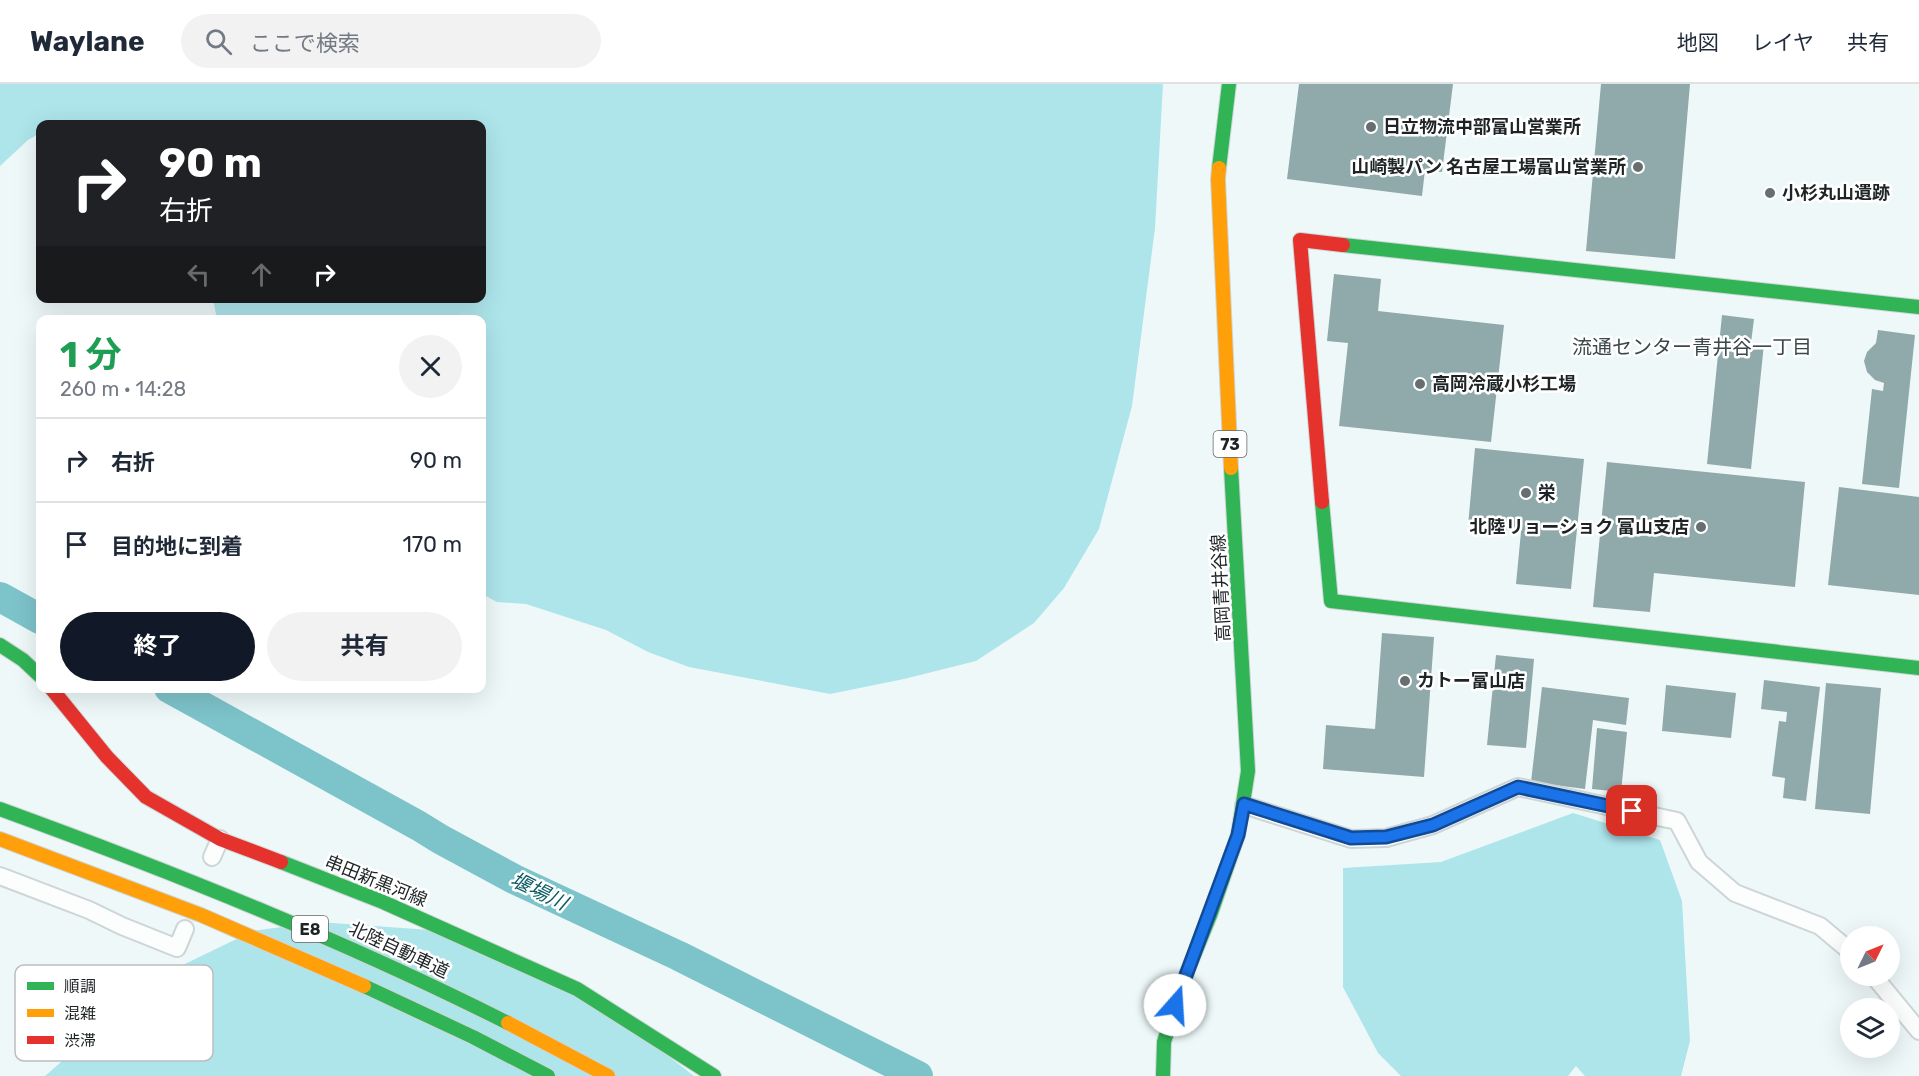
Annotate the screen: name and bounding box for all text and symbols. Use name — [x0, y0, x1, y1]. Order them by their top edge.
search box — [181, 14, 601, 68]
text: Waylane — [30, 25, 145, 58]
icon: search — [202, 25, 235, 58]
text: ここで検索 — [250, 30, 360, 57]
text: 地図 — [1677, 30, 1719, 55]
text: レイヤ — [1752, 30, 1814, 55]
text: 共有 — [1847, 30, 1889, 55]
place label: 日立物流中部富山営業所 — [1383, 116, 1581, 138]
marker: 日立物流中部富山営業所 — [1364, 120, 1378, 134]
text: 90 m — [159, 138, 262, 188]
icon: right — [60, 144, 138, 222]
place label: 山崎製パン 名古屋工場富山営業所 — [1351, 156, 1626, 178]
marker: 山崎製パン 名古屋工場富山営業所 — [1631, 160, 1645, 174]
place label: 小杉丸山遺跡 — [1782, 182, 1890, 204]
marker: 小杉丸山遺跡 — [1763, 186, 1777, 200]
text: 右折 — [159, 195, 213, 227]
icon: left — [182, 258, 215, 291]
icon: ahead — [245, 258, 278, 291]
icon: right — [308, 258, 341, 291]
text: 1 分 — [60, 333, 122, 376]
button: close — [399, 335, 462, 398]
district label: 流通センター青井谷一丁目 — [1572, 335, 1812, 359]
place label: 高岡冷蔵小杉工場 — [1432, 373, 1576, 395]
text: 260 m · 14:28 — [60, 377, 186, 401]
marker: 高岡冷蔵小杉工場 — [1413, 377, 1427, 391]
road number: 73 — [1214, 431, 1246, 457]
icon: right — [60, 444, 93, 477]
text: 90 m — [410, 447, 462, 474]
text: 右折 — [111, 449, 155, 476]
place label: 栄 — [1538, 482, 1556, 504]
marker: 栄 — [1519, 486, 1533, 500]
place label: 北陸リョーショク 富山支店 — [1470, 516, 1689, 538]
marker: 北陸リョーショク 富山支店 — [1694, 520, 1708, 534]
icon: arrive — [60, 528, 93, 561]
text: 170 m — [402, 531, 462, 558]
text: 目的地に到着 — [111, 533, 243, 560]
street label: 高岡青井谷線 — [1207, 533, 1235, 643]
button: 終了 — [60, 612, 255, 681]
button: 共有 — [267, 612, 462, 681]
place label: カトー富山店 — [1417, 670, 1525, 692]
marker: カトー富山店 — [1398, 674, 1412, 688]
pin — [1606, 785, 1657, 836]
icon: arrive — [1615, 794, 1648, 827]
street label: 串田新黒河線 — [322, 851, 430, 911]
water label: 堰場川 — [507, 867, 573, 916]
road number: E8 — [292, 916, 328, 942]
street label: 北陸自動車道 — [345, 917, 453, 983]
north arrow — [1840, 926, 1900, 986]
map controls — [1840, 926, 1900, 1058]
legend — [15, 965, 213, 1061]
position arrow — [1143, 973, 1207, 1037]
text: 順調 — [64, 977, 96, 996]
button: layers — [1840, 998, 1900, 1058]
text: 混雑 — [64, 1004, 96, 1023]
text: 渋滞 — [64, 1031, 96, 1050]

